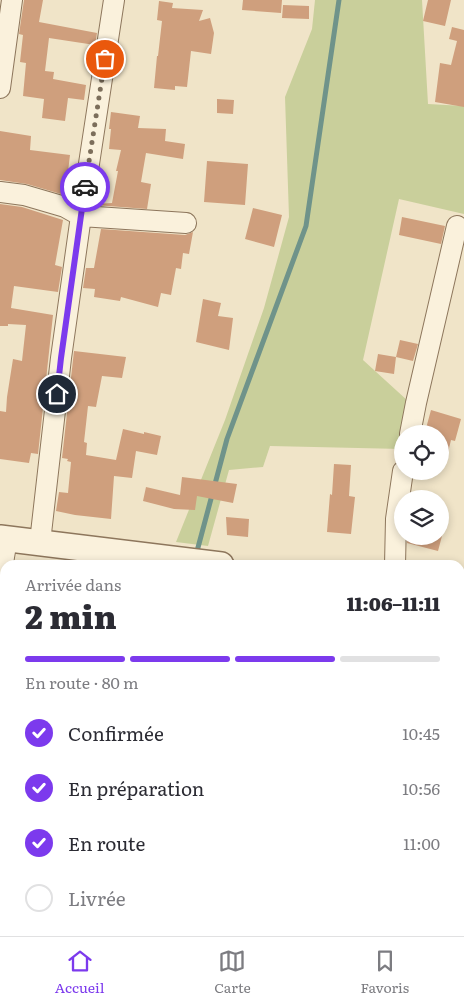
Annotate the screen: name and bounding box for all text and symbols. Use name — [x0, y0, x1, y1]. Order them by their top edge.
pin — [84, 38, 126, 80]
icon: bag — [91, 45, 119, 73]
courier — [60, 162, 110, 212]
icon: car — [71, 173, 99, 201]
pin — [36, 373, 78, 415]
icon: home — [43, 380, 71, 408]
map controls — [394, 425, 449, 545]
button: locate — [394, 425, 449, 480]
button: layers — [394, 490, 449, 545]
text: Arrivée dans — [25, 572, 121, 596]
text: 11:06–11:11 — [347, 589, 440, 617]
text: 2 min — [25, 591, 117, 639]
text: En route · 80 m — [25, 670, 139, 694]
icon: check — [25, 719, 53, 747]
text: Confirmée — [68, 719, 164, 747]
text: 10:45 — [402, 721, 440, 745]
icon: check — [25, 774, 53, 802]
text: En préparation — [68, 774, 204, 802]
text: 10:56 — [402, 776, 440, 800]
icon: check — [25, 829, 53, 857]
text: En route — [68, 829, 145, 857]
text: 11:00 — [403, 831, 440, 855]
text: Livrée — [68, 884, 126, 912]
tab: Accueil — [55, 947, 104, 997]
tab: Carte — [214, 947, 251, 997]
tab: Favoris — [360, 947, 409, 997]

